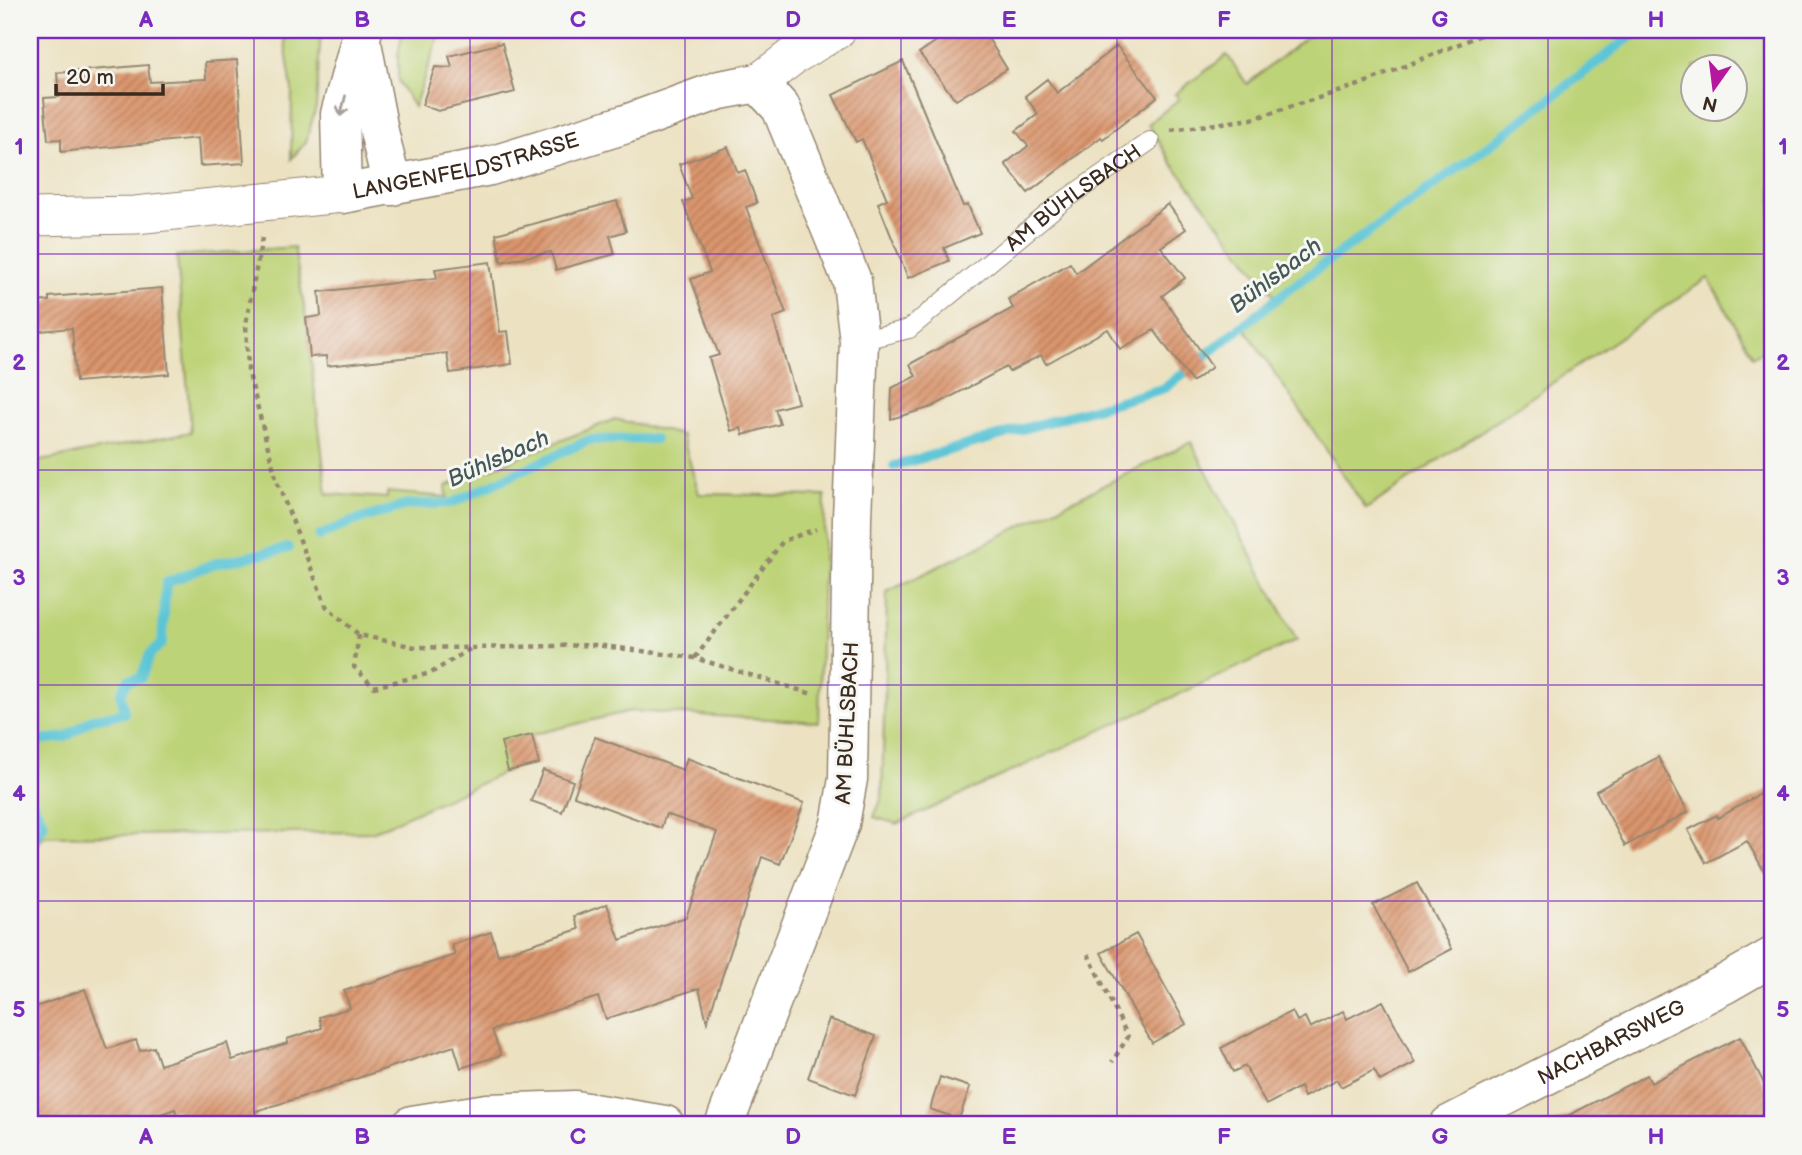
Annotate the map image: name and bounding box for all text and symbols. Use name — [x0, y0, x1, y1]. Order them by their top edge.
text: A — [138, 6, 154, 34]
text: B — [354, 6, 370, 34]
text: C — [570, 6, 586, 34]
text: D — [785, 6, 801, 34]
text: E — [1002, 6, 1017, 34]
text: F — [1217, 6, 1231, 34]
text: G — [1432, 6, 1449, 34]
text: H — [1647, 6, 1665, 34]
scale bar — [56, 52, 163, 96]
north arrow — [1680, 52, 1750, 122]
text: 20 m — [66, 65, 114, 90]
text: N — [1701, 90, 1720, 116]
one-way arrow — [336, 94, 349, 117]
street label: LANGENFELDSTRASSE — [351, 127, 582, 205]
text: 1 — [14, 133, 24, 161]
text: 1 — [1778, 133, 1788, 161]
street label: AM BÜHLSBACH — [1001, 139, 1146, 257]
water label: Bühlsbach — [1224, 232, 1328, 320]
text: 2 — [12, 349, 26, 377]
text: 2 — [1776, 349, 1790, 377]
water label: Bühlsbach — [443, 424, 554, 494]
text: 3 — [12, 564, 26, 592]
text: 3 — [1776, 564, 1790, 592]
street label: AM BÜHLSBACH — [831, 641, 864, 805]
text: 4 — [12, 780, 26, 808]
text: 4 — [1776, 780, 1790, 808]
street label: NACHBARSWEG — [1534, 995, 1689, 1091]
text: 5 — [12, 996, 26, 1024]
text: 5 — [1776, 996, 1790, 1024]
text: A — [138, 1123, 154, 1151]
text: B — [354, 1123, 370, 1151]
text: C — [570, 1123, 586, 1151]
text: D — [785, 1123, 801, 1151]
text: E — [1002, 1123, 1017, 1151]
text: F — [1217, 1123, 1231, 1151]
text: G — [1432, 1123, 1449, 1151]
text: H — [1647, 1123, 1665, 1151]

